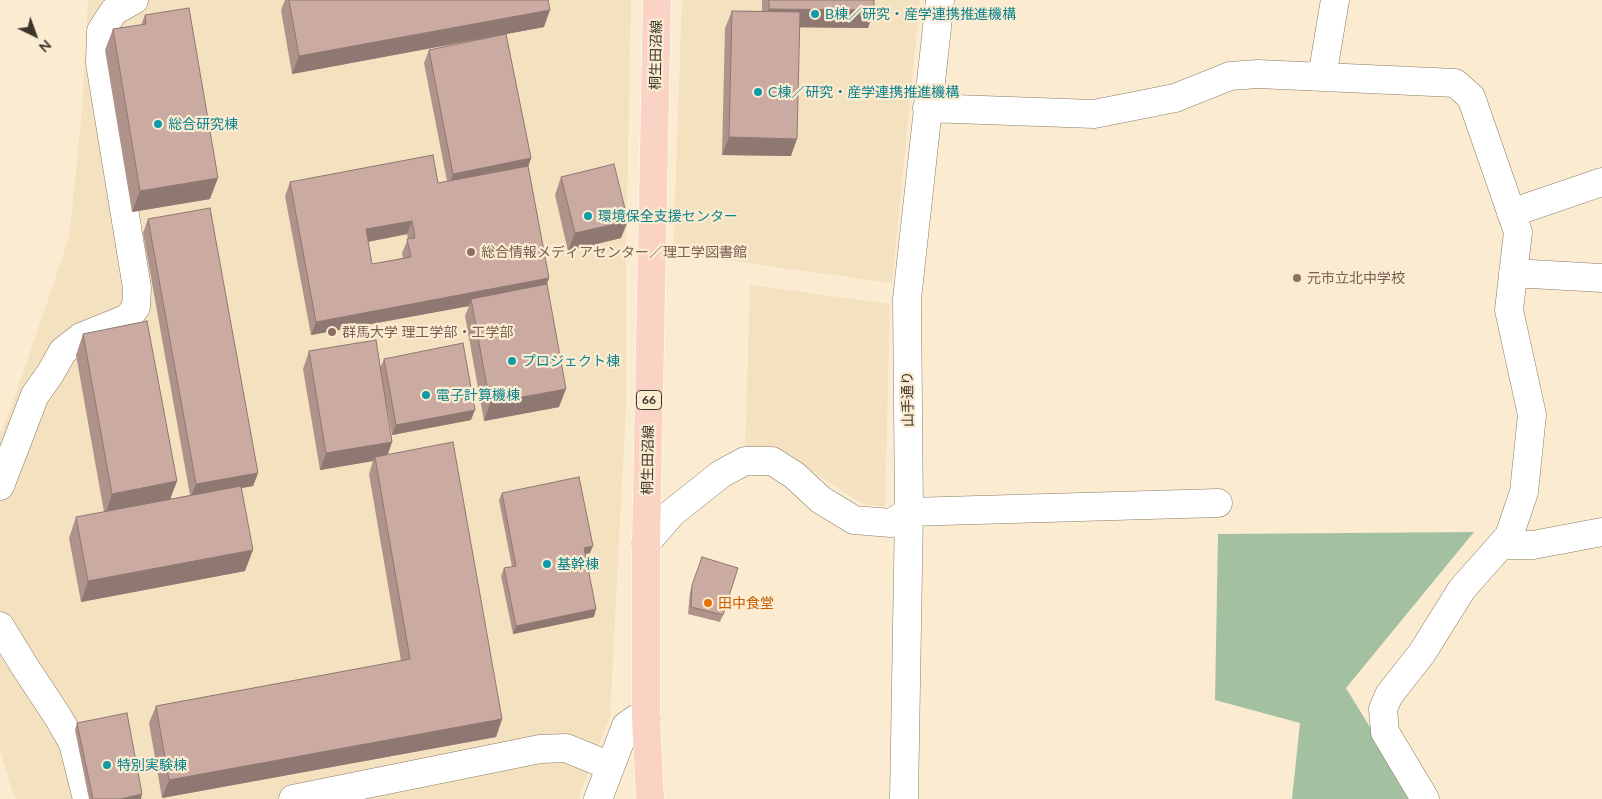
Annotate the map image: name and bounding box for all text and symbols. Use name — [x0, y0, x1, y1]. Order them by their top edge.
place label: B棟／研究・産学連携推進機構 — [825, 6, 1016, 22]
marker: B棟／研究・産学連携推進機構 — [809, 8, 821, 20]
north arrow — [10, 10, 60, 60]
street label: 桐生田沼線 — [647, 20, 665, 90]
text: N — [36, 37, 55, 56]
place label: C棟／研究・産学連携推進機構 — [768, 84, 959, 100]
marker: C棟／研究・産学連携推進機構 — [752, 86, 764, 98]
place label: 総合研究棟 — [168, 116, 238, 132]
marker: 総合研究棟 — [152, 118, 164, 130]
place label: 環境保全支援センター — [598, 208, 738, 224]
marker: 環境保全支援センター — [582, 210, 594, 222]
place label: 総合情報メディアセンター／理工学図書館 — [481, 244, 747, 260]
marker: 総合情報メディアセンター／理工学図書館 — [465, 246, 477, 258]
place label: 元市立北中学校 — [1307, 270, 1405, 286]
marker: 元市立北中学校 — [1291, 272, 1303, 284]
place label: 群馬大学 理工学部・工学部 — [342, 324, 514, 340]
marker: 群馬大学 理工学部・工学部 — [326, 326, 338, 338]
place label: プロジェクト棟 — [522, 353, 620, 369]
marker: プロジェクト棟 — [506, 355, 518, 367]
street label: 山手通り — [899, 371, 917, 427]
place label: 電子計算機棟 — [436, 387, 520, 403]
marker: 電子計算機棟 — [420, 389, 432, 401]
road number: 66 — [636, 390, 662, 410]
street label: 桐生田沼線 — [639, 425, 657, 495]
place label: 基幹棟 — [557, 556, 599, 572]
marker: 基幹棟 — [541, 558, 553, 570]
place label: 田中食堂 — [718, 595, 774, 611]
marker: 田中食堂 — [702, 597, 714, 609]
place label: 特別実験棟 — [117, 757, 187, 773]
marker: 特別実験棟 — [101, 759, 113, 771]

